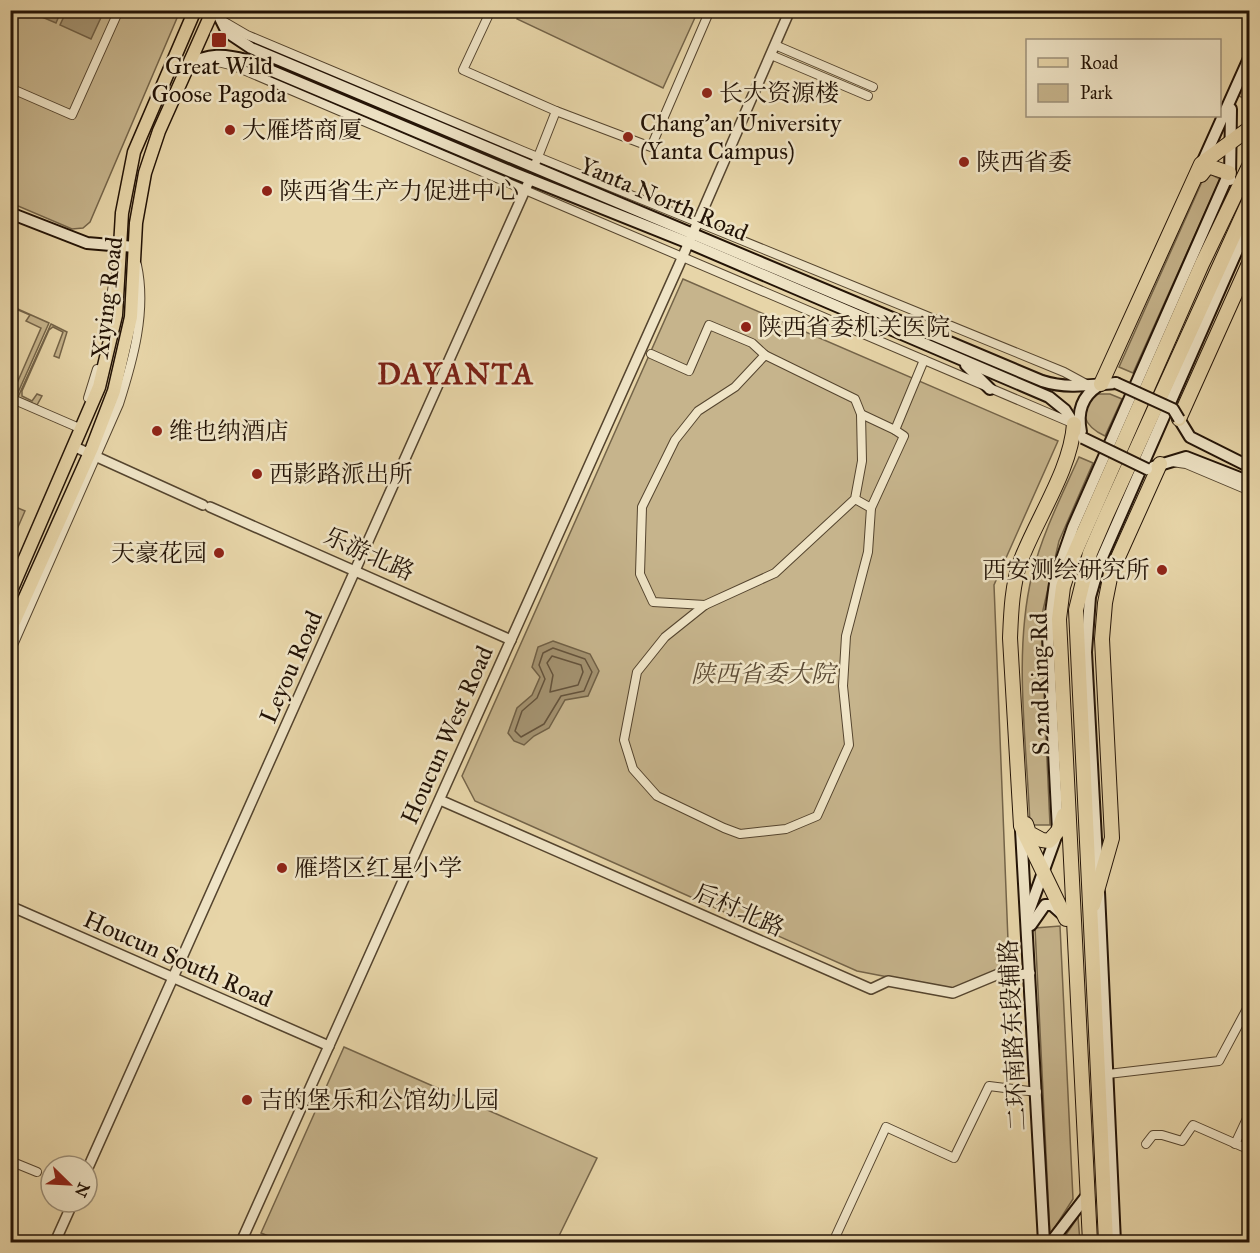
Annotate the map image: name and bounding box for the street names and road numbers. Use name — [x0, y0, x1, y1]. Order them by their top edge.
street label: Yanta North Road — [575, 150, 753, 248]
street label: Xiying Road — [85, 235, 129, 361]
street label: 乐游北路 — [319, 521, 419, 587]
street label: Leyou Road — [253, 606, 329, 728]
street label: S 2nd Ring Rd — [1024, 612, 1056, 756]
street label: Houcun West Road — [394, 641, 500, 829]
street label: 后村北路 — [689, 877, 789, 943]
street label: Houcun South Road — [79, 904, 277, 1014]
street label: 二环南路东段辅路 — [993, 938, 1033, 1132]

